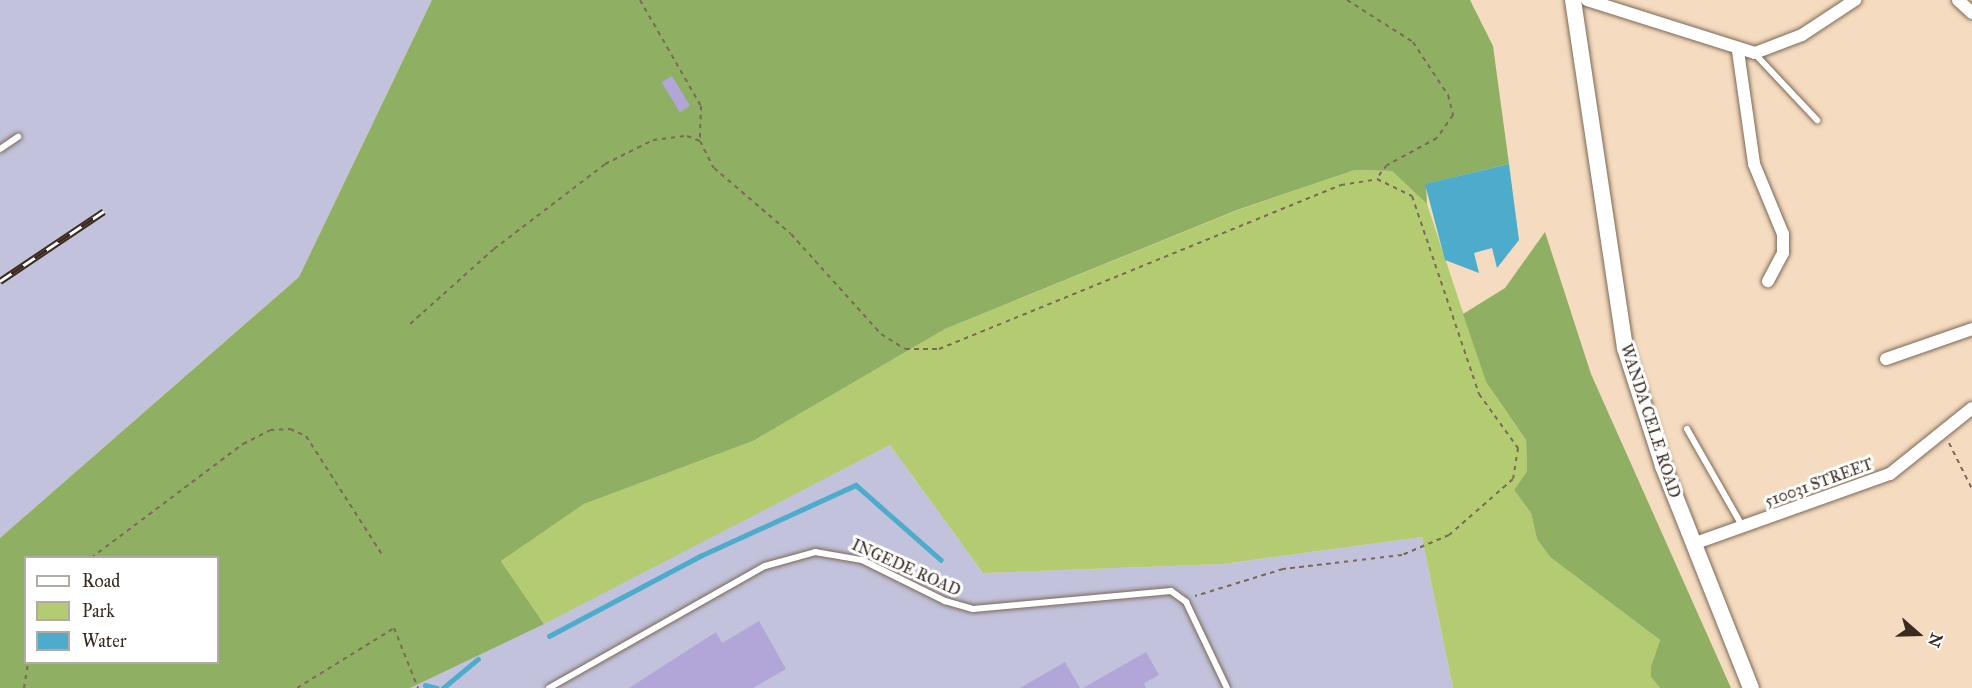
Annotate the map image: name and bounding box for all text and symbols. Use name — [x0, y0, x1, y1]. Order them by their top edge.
street label: WANDA CELE ROAD — [1616, 342, 1684, 500]
street label: 510031 STREET — [1762, 455, 1876, 511]
street label: INGEDE ROAD — [849, 535, 963, 601]
legend — [24, 556, 219, 664]
text: Road — [82, 570, 120, 592]
text: Park — [82, 600, 115, 622]
north arrow — [1888, 604, 1948, 664]
text: Water — [82, 630, 126, 652]
text: N — [1924, 631, 1947, 650]

